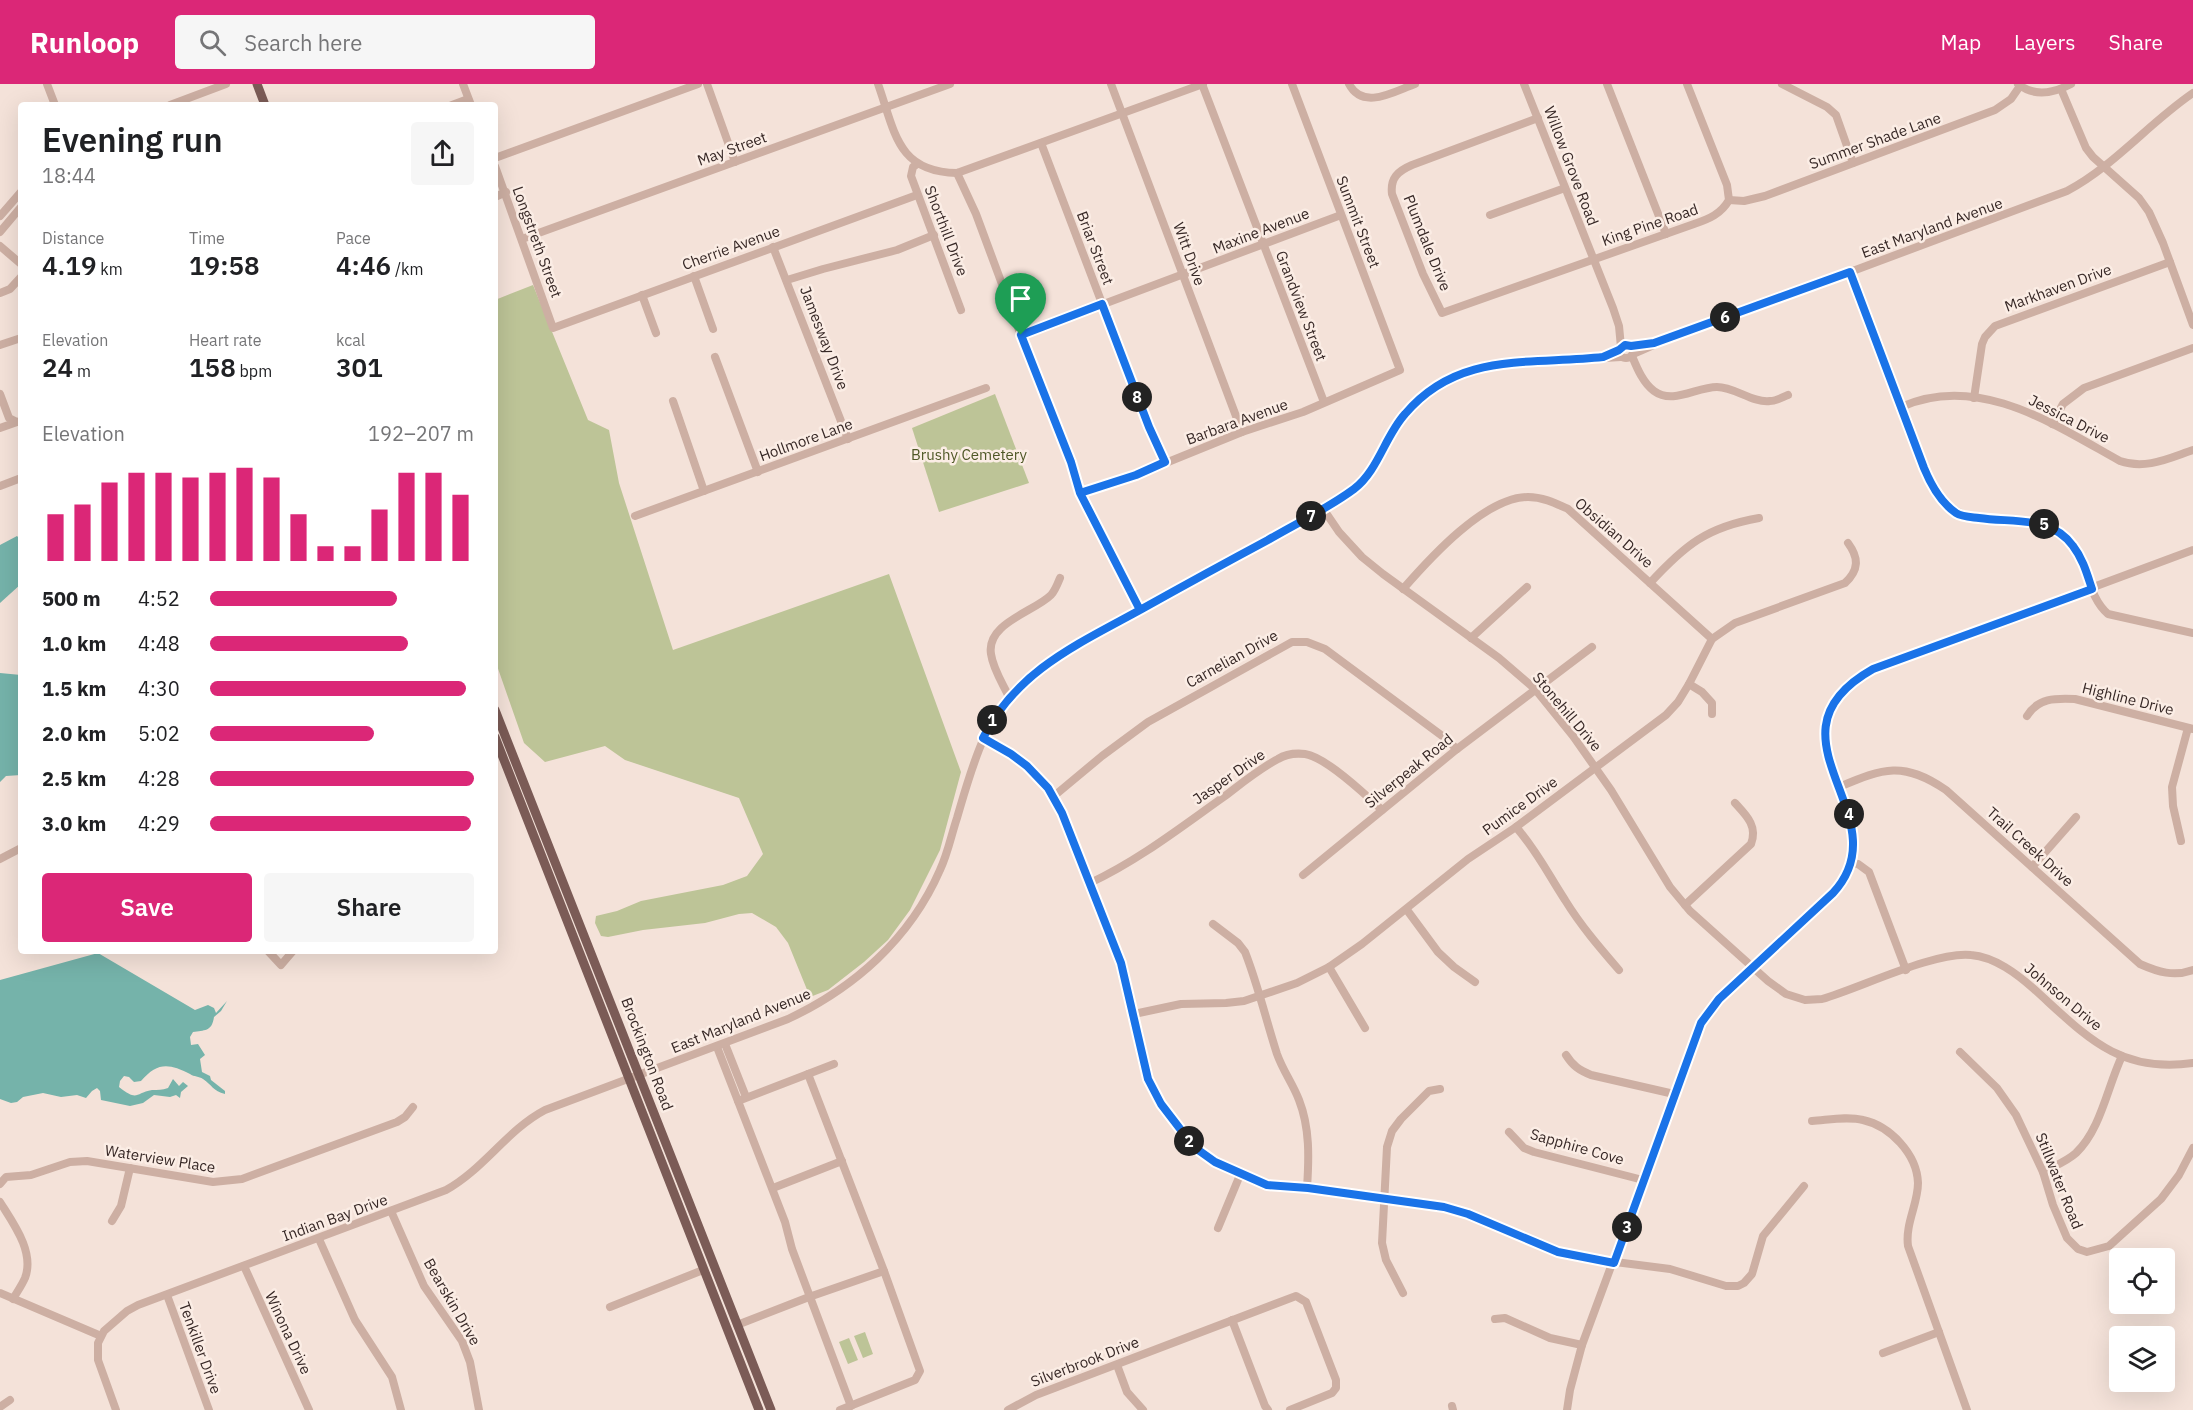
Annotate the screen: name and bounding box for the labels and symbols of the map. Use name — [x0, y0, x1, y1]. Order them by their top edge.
street label: Willow Grove Road — [1540, 103, 1603, 228]
street label: Summer Shade Lane — [1806, 108, 1943, 173]
street label: May Street — [695, 127, 769, 170]
street label: Summit Street — [1332, 173, 1385, 271]
street label: Shorthill Drive — [921, 183, 972, 279]
street label: Longstreth Street — [509, 184, 566, 300]
street label: Plumdale Drive — [1400, 192, 1455, 294]
street label: East Maryland Avenue — [1859, 193, 2005, 262]
street label: King Pine Road — [1599, 199, 1701, 250]
street label: Maxine Avenue — [1210, 203, 1312, 258]
street label: Briar Street — [1073, 208, 1118, 287]
street label: Witt Drive — [1169, 220, 1210, 288]
street label: Cherrie Avenue — [679, 221, 782, 274]
street label: Grandview Street — [1272, 248, 1331, 364]
street label: Markhaven Drive — [2002, 259, 2114, 316]
pin — [995, 273, 1046, 335]
street label: Jamesway Drive — [796, 283, 853, 392]
pin: 6 — [1710, 302, 1740, 332]
pin: 8 — [1122, 382, 1152, 412]
street label: Jessica Drive — [2026, 390, 2113, 447]
street label: Barbara Avenue — [1183, 394, 1290, 449]
street label: Hollmore Lane — [757, 414, 855, 465]
park label: Brushy Cemetery — [911, 445, 1028, 464]
street label: Obsidian Drive — [1571, 493, 1657, 572]
pin: 7 — [1296, 501, 1326, 531]
pin: 5 — [2029, 509, 2059, 539]
street label: Carnelian Drive — [1182, 625, 1281, 692]
street label: Stonehill Drive — [1529, 668, 1606, 755]
street label: Highline Drive — [2080, 678, 2176, 719]
pin: 1 — [977, 705, 1007, 735]
street label: Silverpeak Road — [1361, 729, 1457, 812]
street label: Jasper Drive — [1189, 745, 1268, 808]
street label: Pumice Drive — [1478, 772, 1561, 839]
pin: 4 — [1834, 799, 1864, 829]
street label: Trail Creek Drive — [1983, 803, 2078, 891]
street label: Johnson Drive — [2021, 959, 2106, 1035]
street label: East Maryland Avenue — [668, 984, 813, 1057]
street label: Brockington Road — [617, 995, 678, 1113]
street label: Sapphire Cove — [1528, 1124, 1626, 1169]
pin: 2 — [1174, 1126, 1204, 1156]
street label: Stillwater Road — [2032, 1130, 2087, 1232]
street label: Waterview Place — [104, 1140, 217, 1177]
street label: Indian Bay Drive — [280, 1190, 390, 1245]
pin: 3 — [1612, 1212, 1642, 1242]
street label: Bearskin Drive — [420, 1255, 485, 1349]
street label: Winona Drive — [261, 1288, 316, 1377]
street label: Tenkiller Drive — [175, 1299, 226, 1396]
street label: Silverbrook Drive — [1028, 1332, 1142, 1391]

